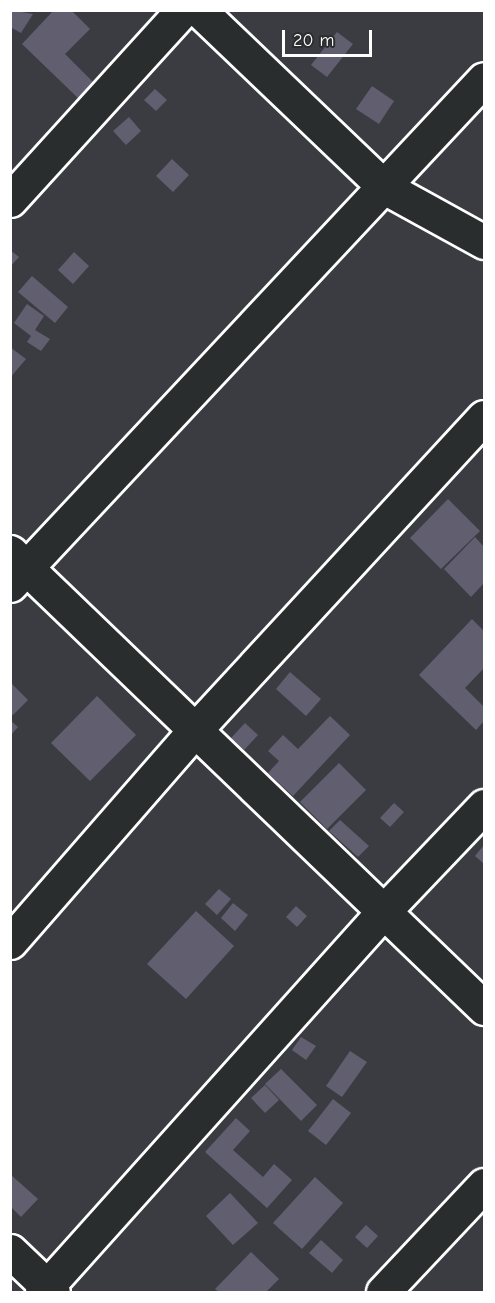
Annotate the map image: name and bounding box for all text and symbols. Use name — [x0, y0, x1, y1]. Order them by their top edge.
scale bar — [285, 18, 375, 56]
text: 20 m — [293, 30, 334, 51]

